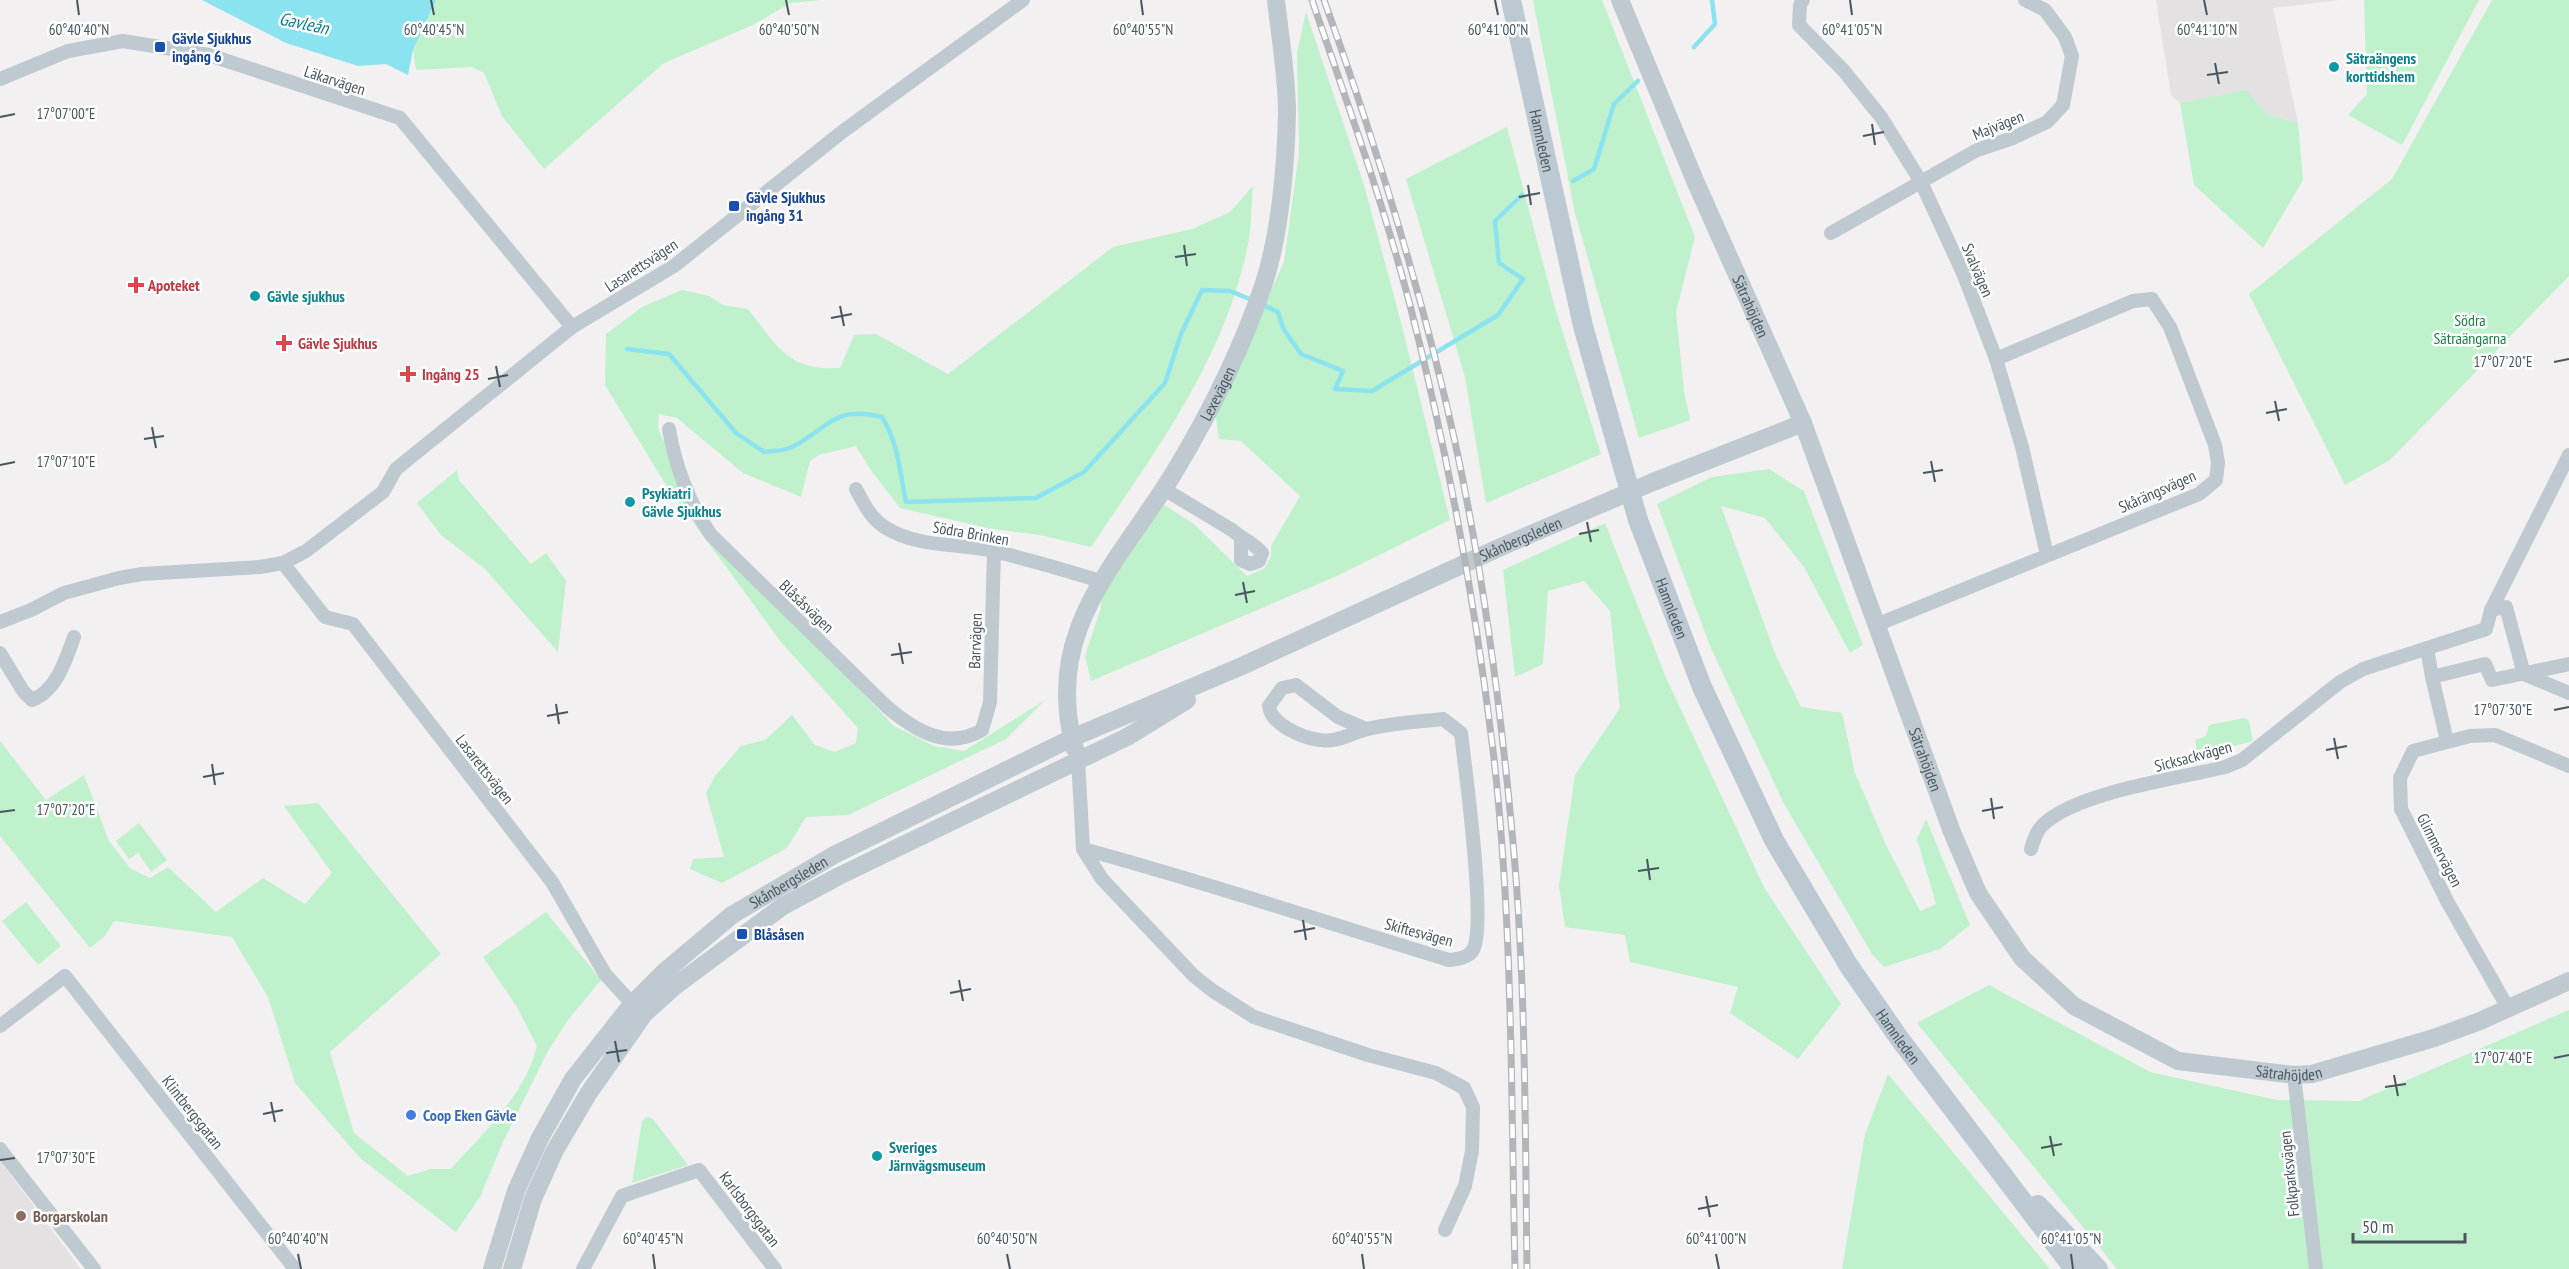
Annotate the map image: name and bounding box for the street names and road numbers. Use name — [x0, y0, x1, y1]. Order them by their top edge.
street label: Läkarvägen — [302, 61, 368, 99]
street label: Majvägen — [1970, 106, 2026, 144]
street label: Hamnleden — [1525, 108, 1559, 174]
street label: Lasarettsvägen — [601, 234, 681, 296]
street label: Svalvägen — [1958, 240, 1998, 300]
street label: Sätrahöjden — [1728, 272, 1774, 341]
street label: Lexevägen — [1195, 363, 1239, 424]
street label: Skårängsvägen — [2115, 465, 2199, 517]
street label: Skånbergsleden — [1476, 512, 1565, 566]
street label: Södra Brinken — [931, 516, 1011, 550]
street label: Blåsåsvägen — [776, 575, 838, 637]
street label: Hamnleden — [1651, 575, 1692, 641]
street label: Barrvägen — [964, 613, 986, 669]
street label: Sätrahöjden — [1905, 725, 1946, 794]
street label: Lasarettsvägen — [452, 730, 518, 808]
street label: Sicksackvägen — [2152, 736, 2234, 776]
street label: Glimmervägen — [2413, 810, 2467, 890]
street label: Skånbergsleden — [745, 851, 831, 913]
street label: Skiftesvägen — [1383, 913, 1455, 951]
street label: Hamnleden — [1872, 1005, 1925, 1068]
street label: Sätrahöjden — [2255, 1060, 2324, 1085]
street label: Klintbergsgatan — [158, 1071, 228, 1153]
street label: Folkparksvägen — [2275, 1130, 2303, 1218]
street label: Karlsborgsgatan — [715, 1167, 785, 1251]

